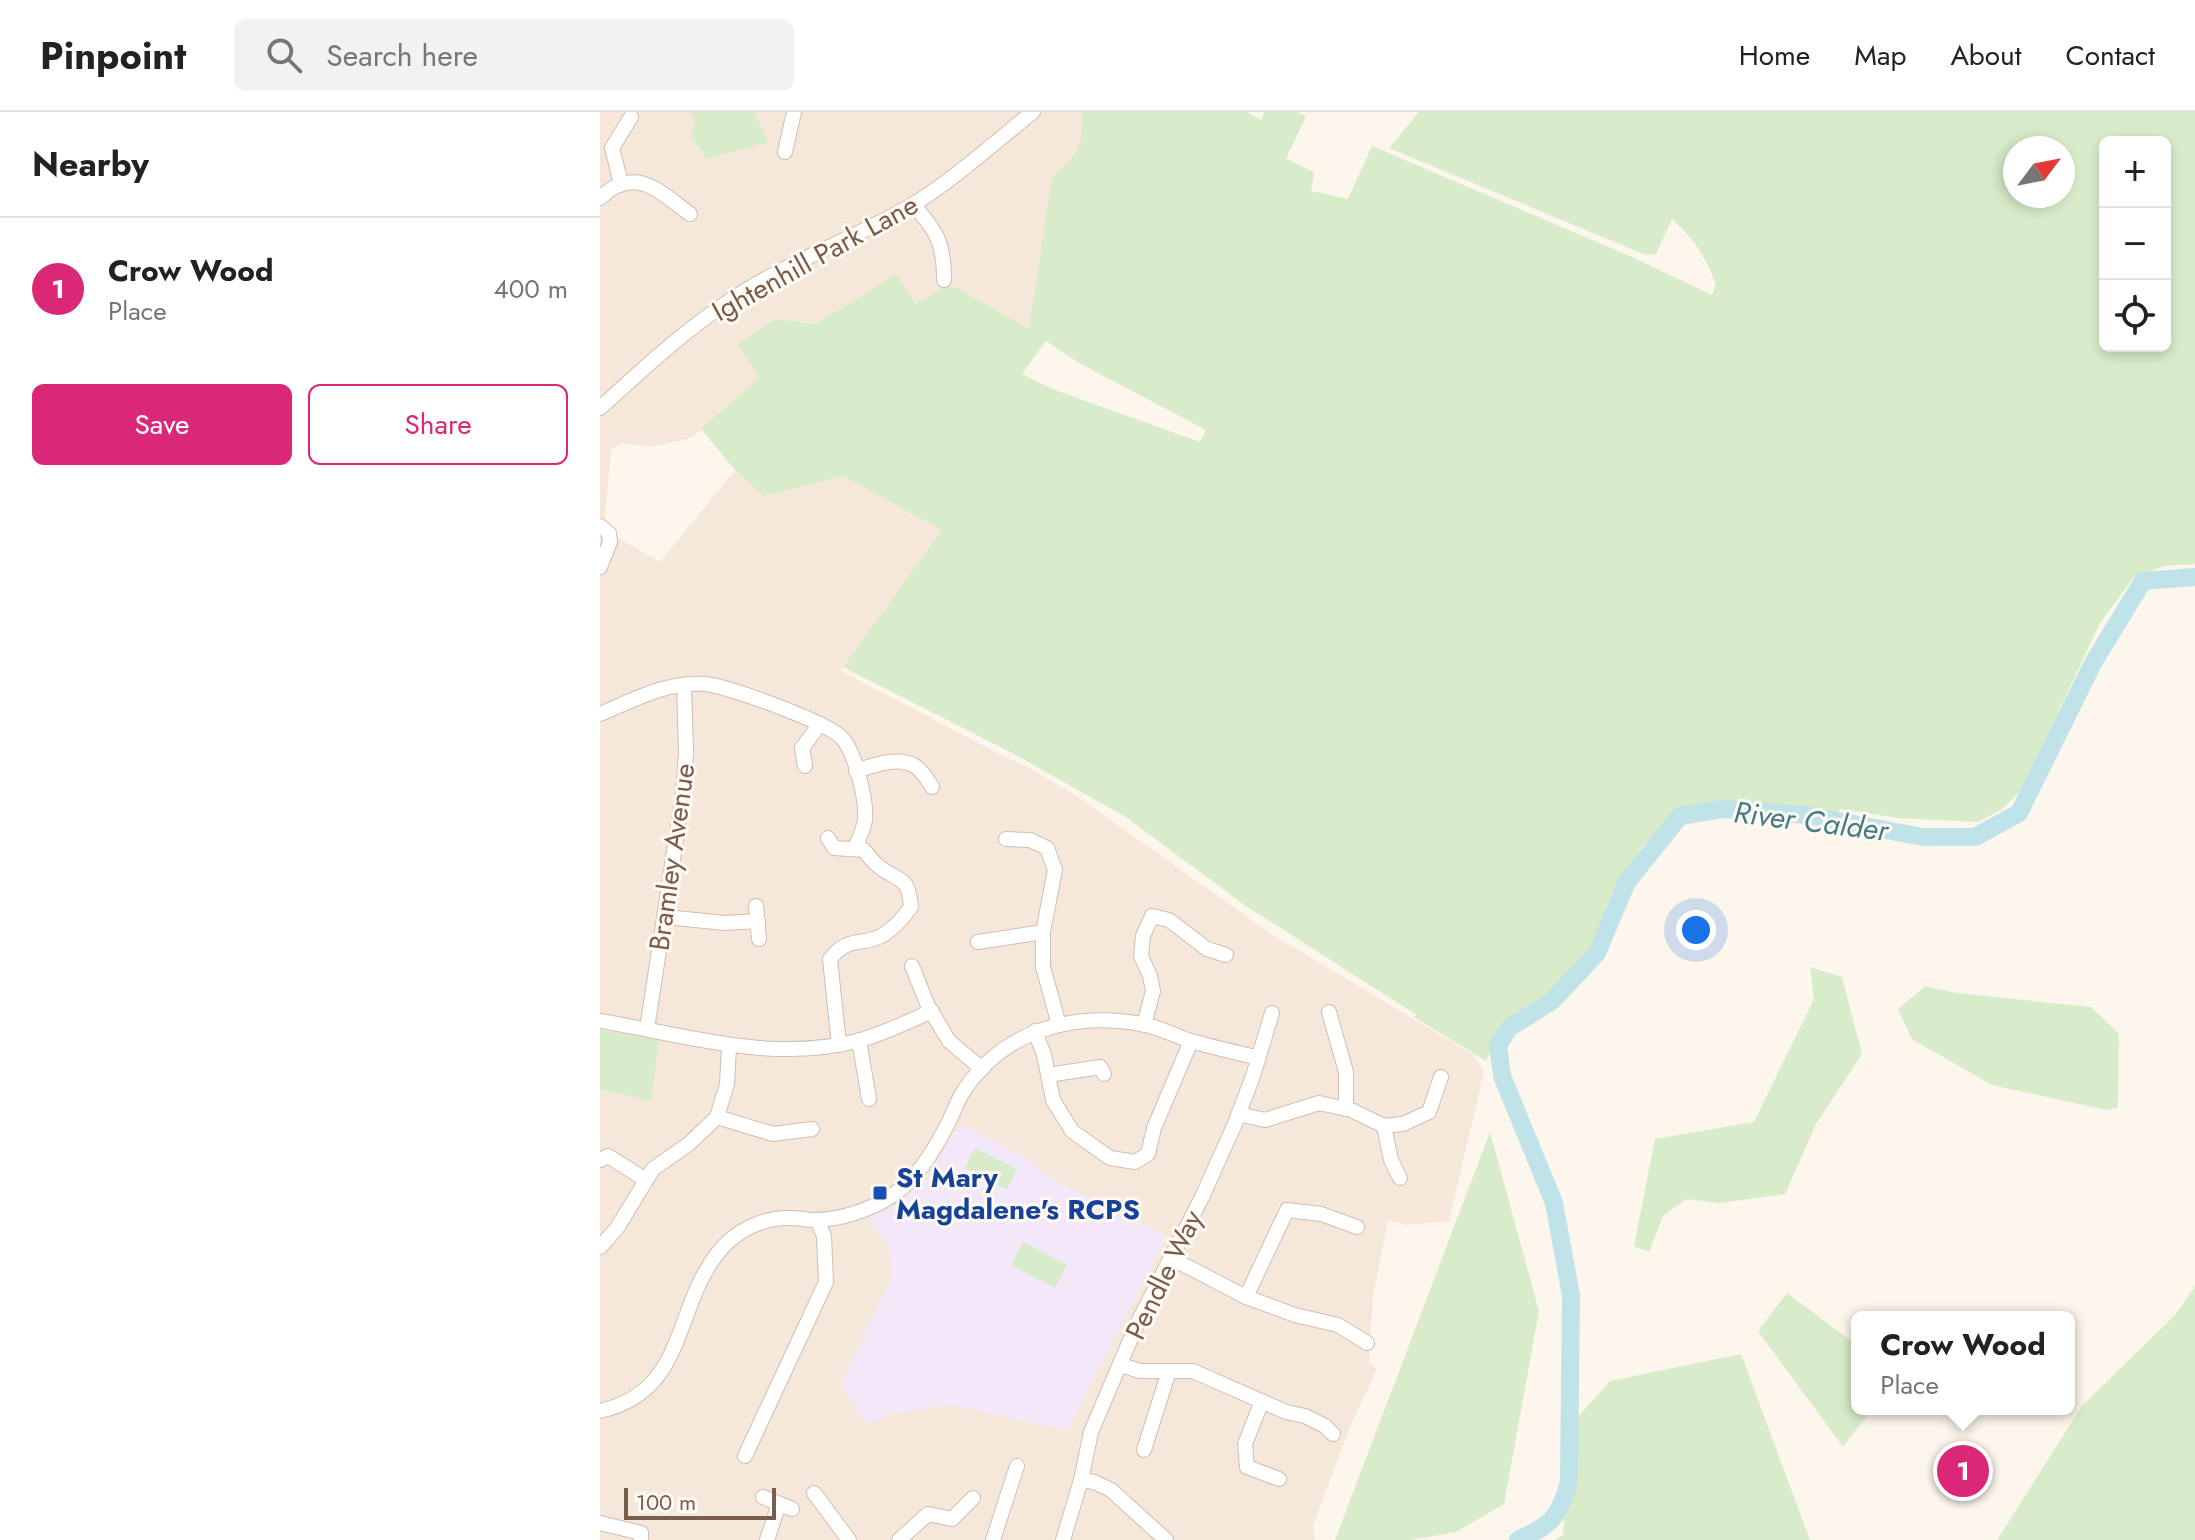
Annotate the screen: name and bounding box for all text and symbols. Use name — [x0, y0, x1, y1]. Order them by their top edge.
search box — [234, 19, 794, 91]
text: Pinpoint — [40, 28, 186, 83]
icon: search — [262, 33, 306, 77]
text: Search here — [326, 34, 478, 77]
text: Home — [1739, 35, 1810, 76]
text: Map — [1854, 35, 1906, 76]
text: About — [1950, 35, 2022, 76]
text: Contact — [2066, 35, 2155, 76]
north arrow — [2003, 136, 2075, 208]
map controls — [2099, 136, 2171, 352]
button: + — [2099, 136, 2171, 208]
text: Nearby — [32, 140, 149, 189]
street label: Ightenhill Park Lane — [704, 184, 926, 332]
button: − — [2099, 208, 2171, 280]
text: Crow Wood — [108, 249, 273, 292]
text: 1 — [51, 270, 65, 308]
text: 400 m — [494, 270, 568, 308]
button: locate — [2099, 280, 2171, 352]
text: Place — [108, 292, 167, 330]
button: Save — [32, 384, 292, 465]
button: Share — [308, 384, 568, 465]
street label: Bramley Avenue — [639, 761, 705, 953]
water label: River Calder — [1731, 790, 1893, 852]
your location — [1676, 910, 1716, 950]
place label: St Mary Magdalene's RCPS — [896, 1157, 1140, 1230]
marker: St Mary Magdalene's RCPS — [871, 1184, 889, 1202]
street label: Pendle Way — [1115, 1203, 1213, 1347]
popup — [1851, 1311, 2075, 1415]
text: Crow Wood — [1880, 1323, 2046, 1366]
text: Place — [1880, 1366, 1939, 1404]
pin: 1 — [1937, 1441, 1989, 1501]
scale bar — [624, 1484, 776, 1520]
text: 100 m — [636, 1486, 696, 1518]

